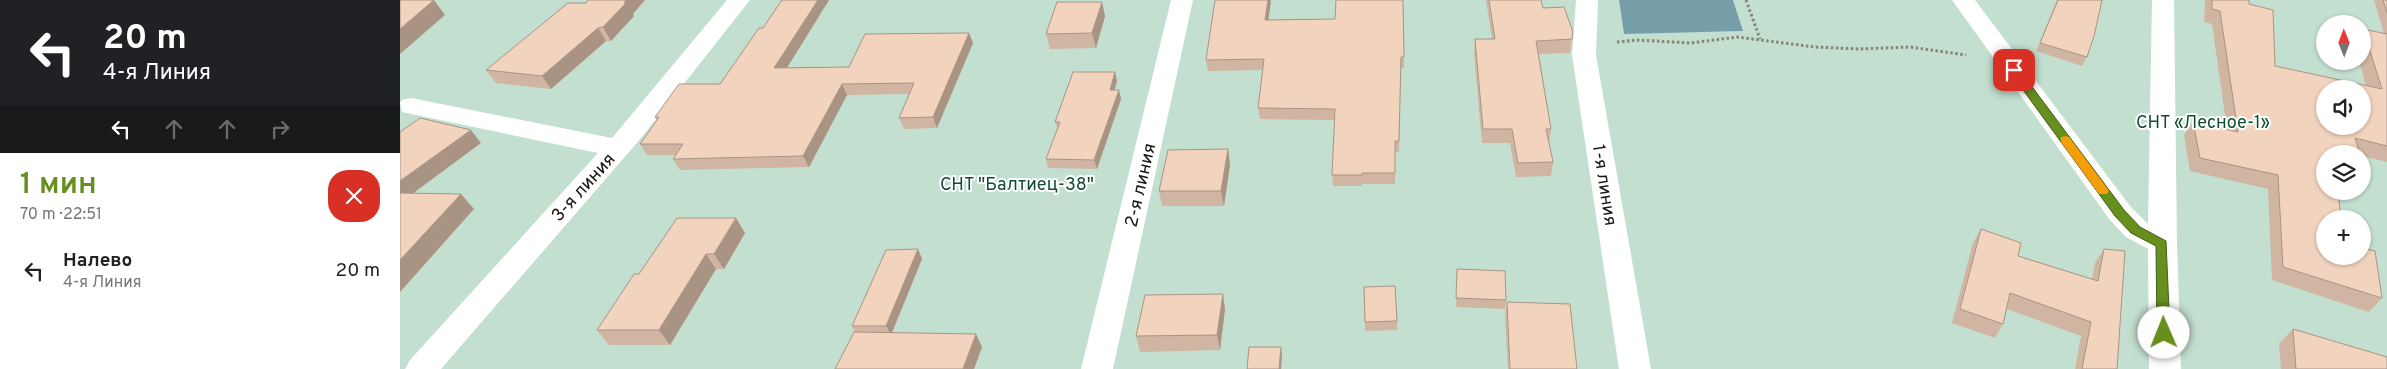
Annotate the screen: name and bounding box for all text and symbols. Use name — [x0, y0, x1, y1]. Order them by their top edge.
north arrow — [2316, 15, 2371, 70]
map controls — [2316, 15, 2371, 265]
text: 20 m — [103, 17, 187, 61]
icon: left — [20, 20, 85, 85]
pin — [1993, 49, 2035, 91]
icon: arrive — [2000, 56, 2028, 84]
text: 4-я Линия — [103, 60, 211, 87]
button: sound — [2316, 80, 2371, 135]
park label: СНТ «Лесное-1» — [2136, 112, 2270, 135]
icon: left — [107, 115, 135, 143]
icon: ahead — [160, 115, 188, 143]
icon: ahead — [213, 115, 241, 143]
icon: right — [266, 115, 294, 143]
street label: 2-я линия — [1121, 141, 1162, 230]
street label: 1-я линия — [1586, 143, 1621, 227]
button: layers — [2316, 145, 2371, 200]
street label: 3-я линия — [547, 149, 621, 227]
text: 1 мин — [20, 167, 97, 204]
button: close — [328, 170, 380, 222]
park label: СНТ "Балтиец-38" — [940, 174, 1094, 197]
text: 70 m · 22:51 — [20, 205, 102, 225]
button: + — [2316, 210, 2371, 265]
text: Налево — [63, 249, 132, 273]
icon: left — [20, 257, 48, 285]
text: 20 m — [336, 259, 380, 283]
text: 4-я Линия — [63, 273, 142, 293]
position arrow — [2137, 306, 2189, 358]

